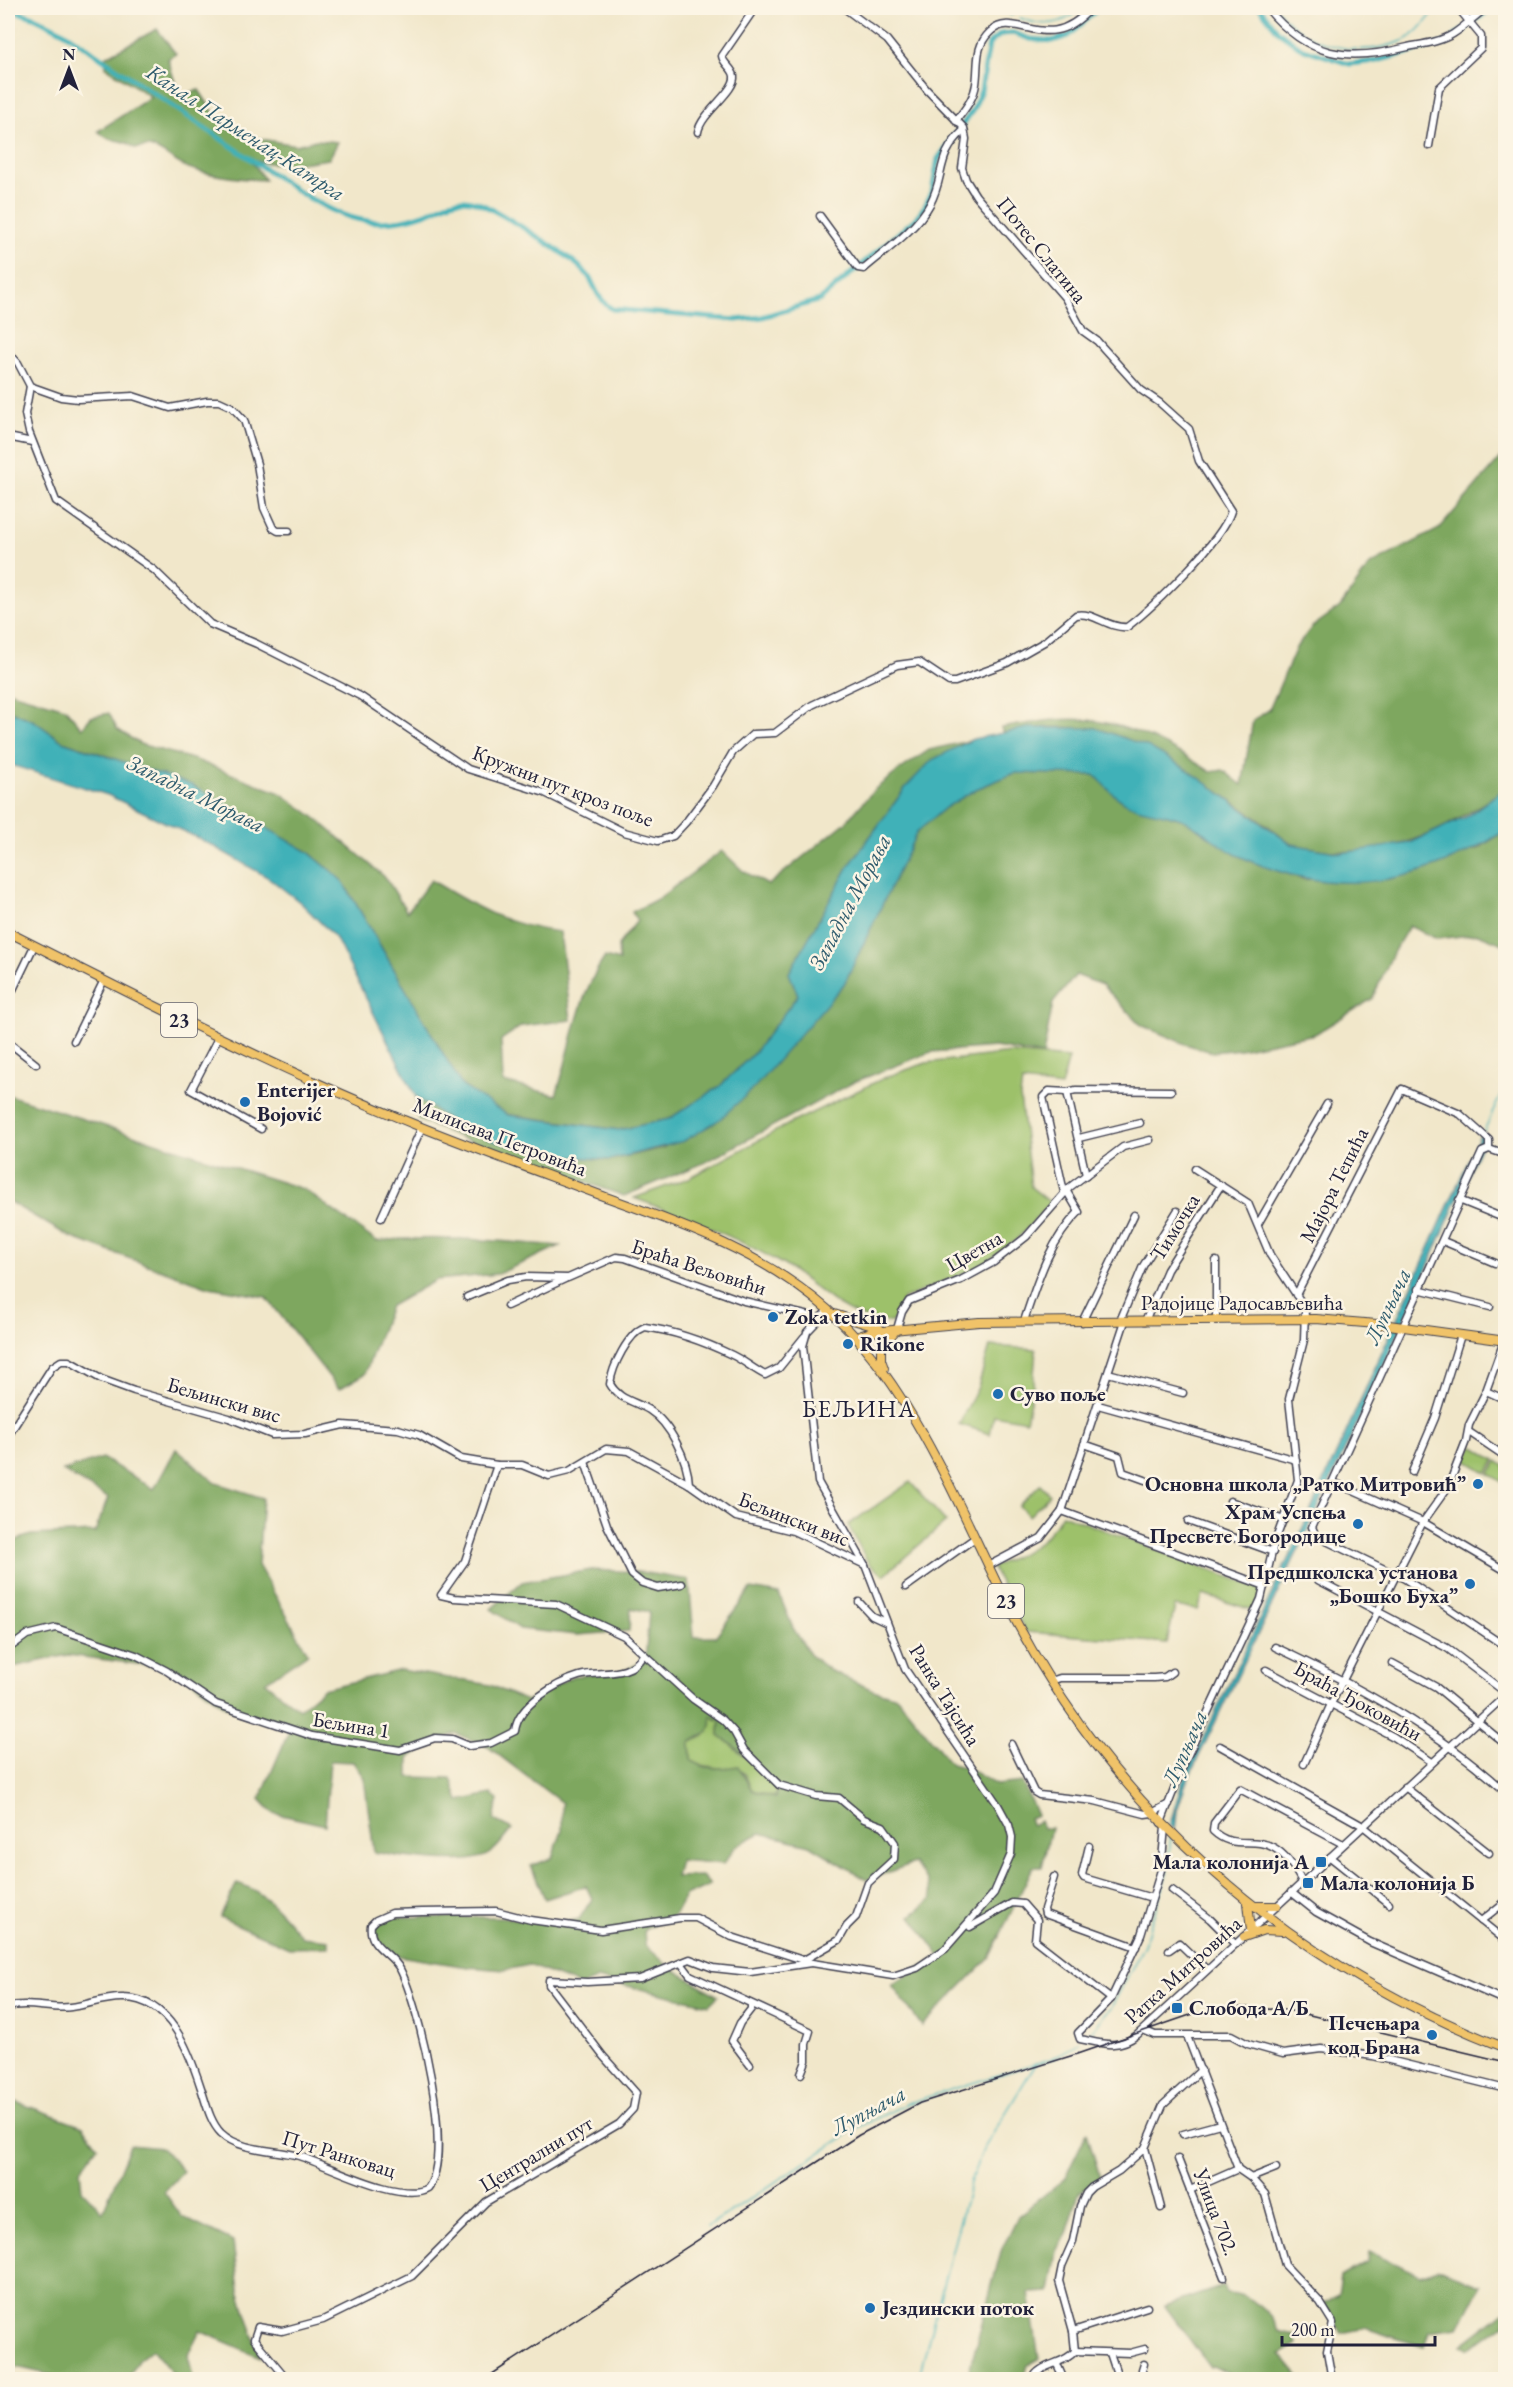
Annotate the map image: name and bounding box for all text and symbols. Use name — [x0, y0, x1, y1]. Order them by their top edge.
north arrow — [39, 39, 99, 99]
text: N — [63, 44, 76, 65]
water label: Канал Парменац-Катрга — [140, 57, 351, 208]
street label: Потес Слатина — [991, 191, 1094, 309]
street label: Кружни пут кроз поље — [469, 739, 658, 833]
water label: Западна Морава — [122, 748, 269, 839]
water label: Западна Морава — [802, 829, 897, 975]
road number: 23 — [161, 1003, 197, 1037]
place label: Enterijer Bojović — [257, 1076, 335, 1127]
street label: Милисава Петровића — [409, 1091, 592, 1182]
marker: Enterijer Bojović — [238, 1095, 252, 1109]
street label: Мајора Тепића — [1293, 1122, 1374, 1247]
street label: Тимочка — [1143, 1188, 1206, 1265]
street label: Цветна — [940, 1223, 1008, 1278]
street label: Браћа Вељовићи — [628, 1232, 770, 1301]
water label: Лупњача — [1357, 1264, 1418, 1350]
street label: Радојице Радосављевића — [1141, 1289, 1344, 1316]
place label: Zoka tetkin — [785, 1303, 888, 1330]
marker: Zoka tetkin — [766, 1310, 780, 1324]
place label: Rikone — [860, 1330, 925, 1357]
marker: Rikone — [841, 1337, 855, 1351]
street label: Бељински вис — [164, 1370, 284, 1429]
place label: Суво поље — [1010, 1380, 1106, 1407]
marker: Суво поље — [991, 1387, 1005, 1401]
district label: БЕЉИНА — [802, 1393, 916, 1424]
place label: Основна школа „Ратко Митровић” — [1145, 1470, 1466, 1497]
marker: Основна школа „Ратко Митровић” — [1471, 1477, 1485, 1491]
street label: Бељински вис — [735, 1485, 854, 1552]
place label: Храм Успења Пресвете Богородице — [1150, 1498, 1347, 1549]
marker: Храм Успења Пресвете Богородице — [1351, 1517, 1365, 1531]
place label: Предшколска установа „Бошко Буха” — [1248, 1558, 1459, 1609]
marker: Предшколска установа „Бошко Буха” — [1463, 1577, 1477, 1591]
road number: 23 — [988, 1584, 1024, 1618]
street label: Ранка Тајсића — [903, 1639, 988, 1751]
street label: Браћа Ђоковићи — [1289, 1654, 1427, 1747]
street label: Бељина 1 — [311, 1705, 392, 1744]
water label: Лупњача — [1154, 1706, 1214, 1792]
place label: Мала колонија А — [1152, 1848, 1310, 1875]
marker: Мала колонија А — [1314, 1855, 1328, 1869]
place label: Мала колонија Б — [1320, 1869, 1475, 1896]
marker: Мала колонија Б — [1301, 1876, 1315, 1890]
street label: Ратка Митровића — [1118, 1909, 1248, 2030]
place label: Слобода А/Б — [1189, 1994, 1309, 2021]
marker: Слобода А/Б — [1170, 2001, 1184, 2015]
place label: Печењара код Брана — [1327, 2009, 1421, 2060]
marker: Печењара код Брана — [1425, 2028, 1439, 2042]
water label: Лупњача — [825, 2079, 910, 2143]
street label: Централни пут — [474, 2109, 598, 2198]
street label: Пут Ранковац — [279, 2123, 399, 2184]
street label: Улица 702. — [1187, 2164, 1245, 2259]
place label: Јездински поток — [880, 2294, 1035, 2321]
marker: Јездински поток — [863, 2301, 877, 2315]
scale bar — [1282, 2309, 1435, 2347]
text: 200 m — [1291, 2318, 1335, 2341]

